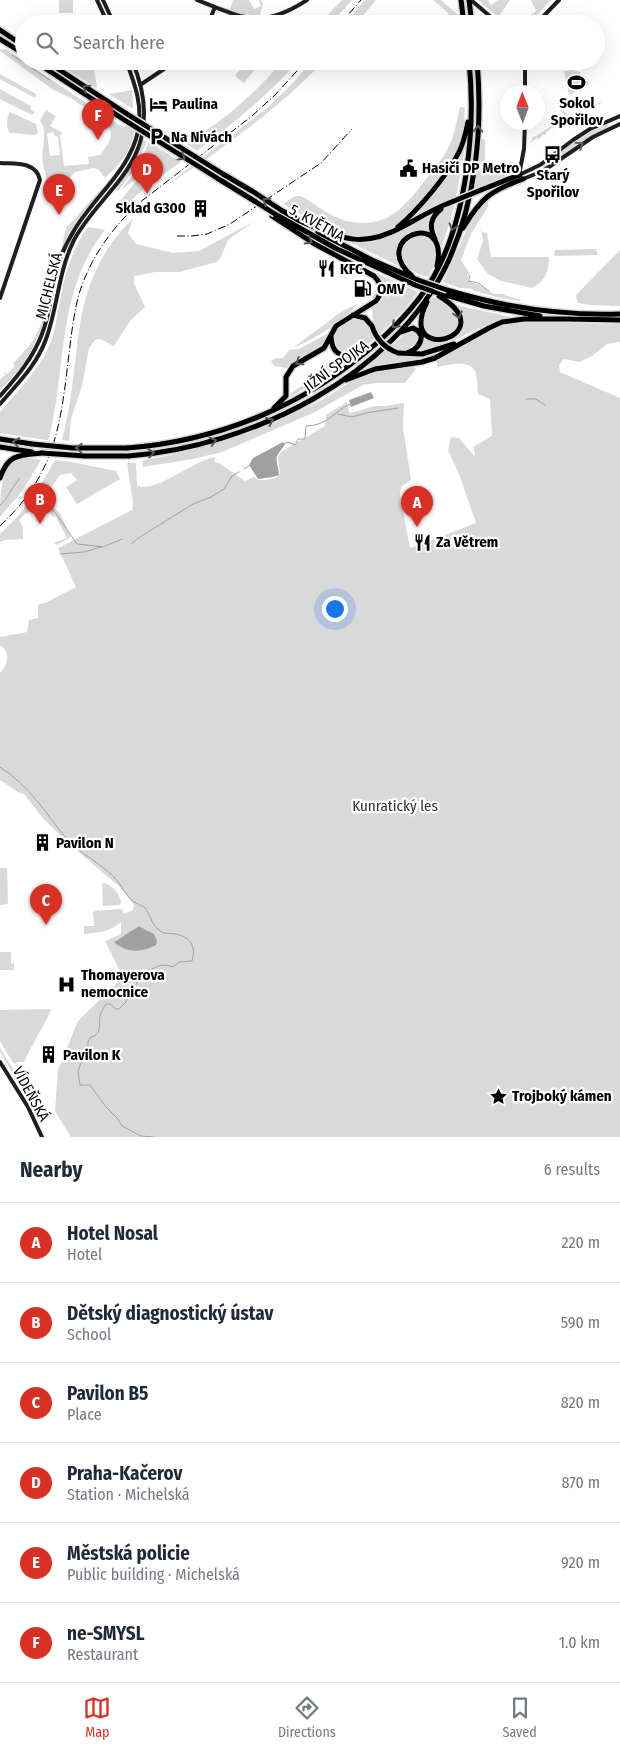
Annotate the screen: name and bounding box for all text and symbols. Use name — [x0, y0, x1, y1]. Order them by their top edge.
search box — [15, 15, 605, 70]
icon: search — [33, 29, 61, 57]
text: Search here — [73, 31, 165, 54]
sports icon: Sokol Spořilov — [567, 72, 587, 92]
one-way arrow — [83, 84, 92, 94]
north arrow — [500, 85, 545, 130]
hotel icon: Paulina — [148, 94, 168, 114]
place label: Sokol Spořilov — [551, 94, 604, 129]
place label: Paulina — [172, 95, 219, 113]
pin: F — [82, 99, 114, 140]
one-way arrow — [473, 124, 484, 132]
parking icon: Na Nivách — [147, 127, 167, 147]
place label: Na Nivách — [171, 128, 232, 146]
one-way arrow — [575, 142, 584, 151]
bus stop icon: Starý Spořilov — [543, 144, 563, 164]
one-way arrow — [176, 150, 185, 160]
pin: D — [131, 153, 163, 194]
public building icon: Hasiči DP Metro — [398, 158, 418, 178]
place label: Hasiči DP Metro — [422, 159, 519, 177]
place label: Starý Spořilov — [527, 166, 580, 201]
pin: E — [43, 174, 75, 215]
one-way arrow — [263, 197, 272, 207]
building icon: Sklad G300 — [190, 198, 210, 218]
place label: Sklad G300 — [115, 199, 186, 217]
street label: 5. KVĚTNA — [286, 201, 348, 246]
one-way arrow — [449, 222, 459, 230]
one-way arrow — [304, 235, 313, 245]
street label: MICHELSKÁ — [32, 251, 66, 321]
restaurant icon: KFC — [316, 259, 336, 279]
place label: KFC — [340, 260, 363, 278]
fuel station icon: OMV — [353, 279, 373, 299]
place label: OMV — [377, 280, 406, 298]
one-way arrow — [452, 311, 463, 320]
one-way arrow — [392, 320, 401, 329]
street label: JIŽNÍ SPOJKA — [300, 336, 372, 396]
one-way arrow — [295, 356, 304, 365]
one-way arrow — [265, 416, 274, 427]
one-way arrow — [12, 437, 20, 447]
one-way arrow — [208, 437, 216, 447]
one-way arrow — [75, 443, 83, 453]
one-way arrow — [148, 448, 156, 459]
pin: B — [24, 483, 56, 524]
pin: A — [401, 486, 433, 527]
restaurant icon: Za Větrem — [412, 532, 432, 552]
place label: Za Větrem — [436, 533, 498, 551]
your location — [322, 596, 348, 622]
park label: Kunratický les — [352, 797, 438, 815]
building icon: Pavilon N — [32, 833, 52, 853]
place label: Pavilon N — [56, 834, 114, 852]
pin: C — [30, 884, 62, 925]
place label: Thomayerova nemocnice — [81, 966, 165, 1001]
hospital icon: Thomayerova nemocnice — [57, 974, 77, 994]
building icon: Pavilon K — [39, 1045, 59, 1065]
place label: Pavilon K — [63, 1046, 121, 1064]
street label: VÍDEŇSKÁ — [9, 1064, 53, 1125]
place icon: Trojboký kámen — [488, 1086, 508, 1106]
place label: Trojboký kámen — [512, 1087, 612, 1105]
text: Nearby — [20, 1157, 82, 1183]
text: 6 results — [544, 1160, 600, 1179]
text: Hotel Nosal — [67, 1222, 158, 1245]
text: A — [32, 1233, 40, 1252]
text: 220 m — [561, 1233, 600, 1252]
text: Hotel — [67, 1245, 102, 1264]
text: Dětský diagnostický ústav — [67, 1302, 273, 1325]
text: B — [32, 1313, 40, 1332]
text: 590 m — [561, 1313, 600, 1332]
text: School — [67, 1325, 111, 1344]
text: Pavilon B5 — [67, 1382, 148, 1405]
text: C — [32, 1393, 40, 1412]
text: 820 m — [561, 1393, 600, 1412]
text: Place — [67, 1405, 102, 1424]
text: Praha-Kačerov — [67, 1462, 182, 1485]
text: D — [31, 1473, 41, 1492]
text: 870 m — [562, 1473, 600, 1492]
text: Station · Michelská — [67, 1485, 190, 1504]
text: Městská policie — [67, 1542, 190, 1565]
text: E — [32, 1553, 40, 1572]
text: 920 m — [561, 1553, 600, 1572]
text: Public building · Michelská — [67, 1565, 240, 1584]
text: ne-SMYSL — [67, 1622, 145, 1645]
text: F — [32, 1633, 40, 1652]
text: 1.0 km — [559, 1633, 600, 1652]
text: Restaurant — [67, 1645, 138, 1664]
tab: Map — [83, 1694, 111, 1741]
tab: Directions — [278, 1694, 336, 1741]
tab: Saved — [502, 1694, 537, 1741]

